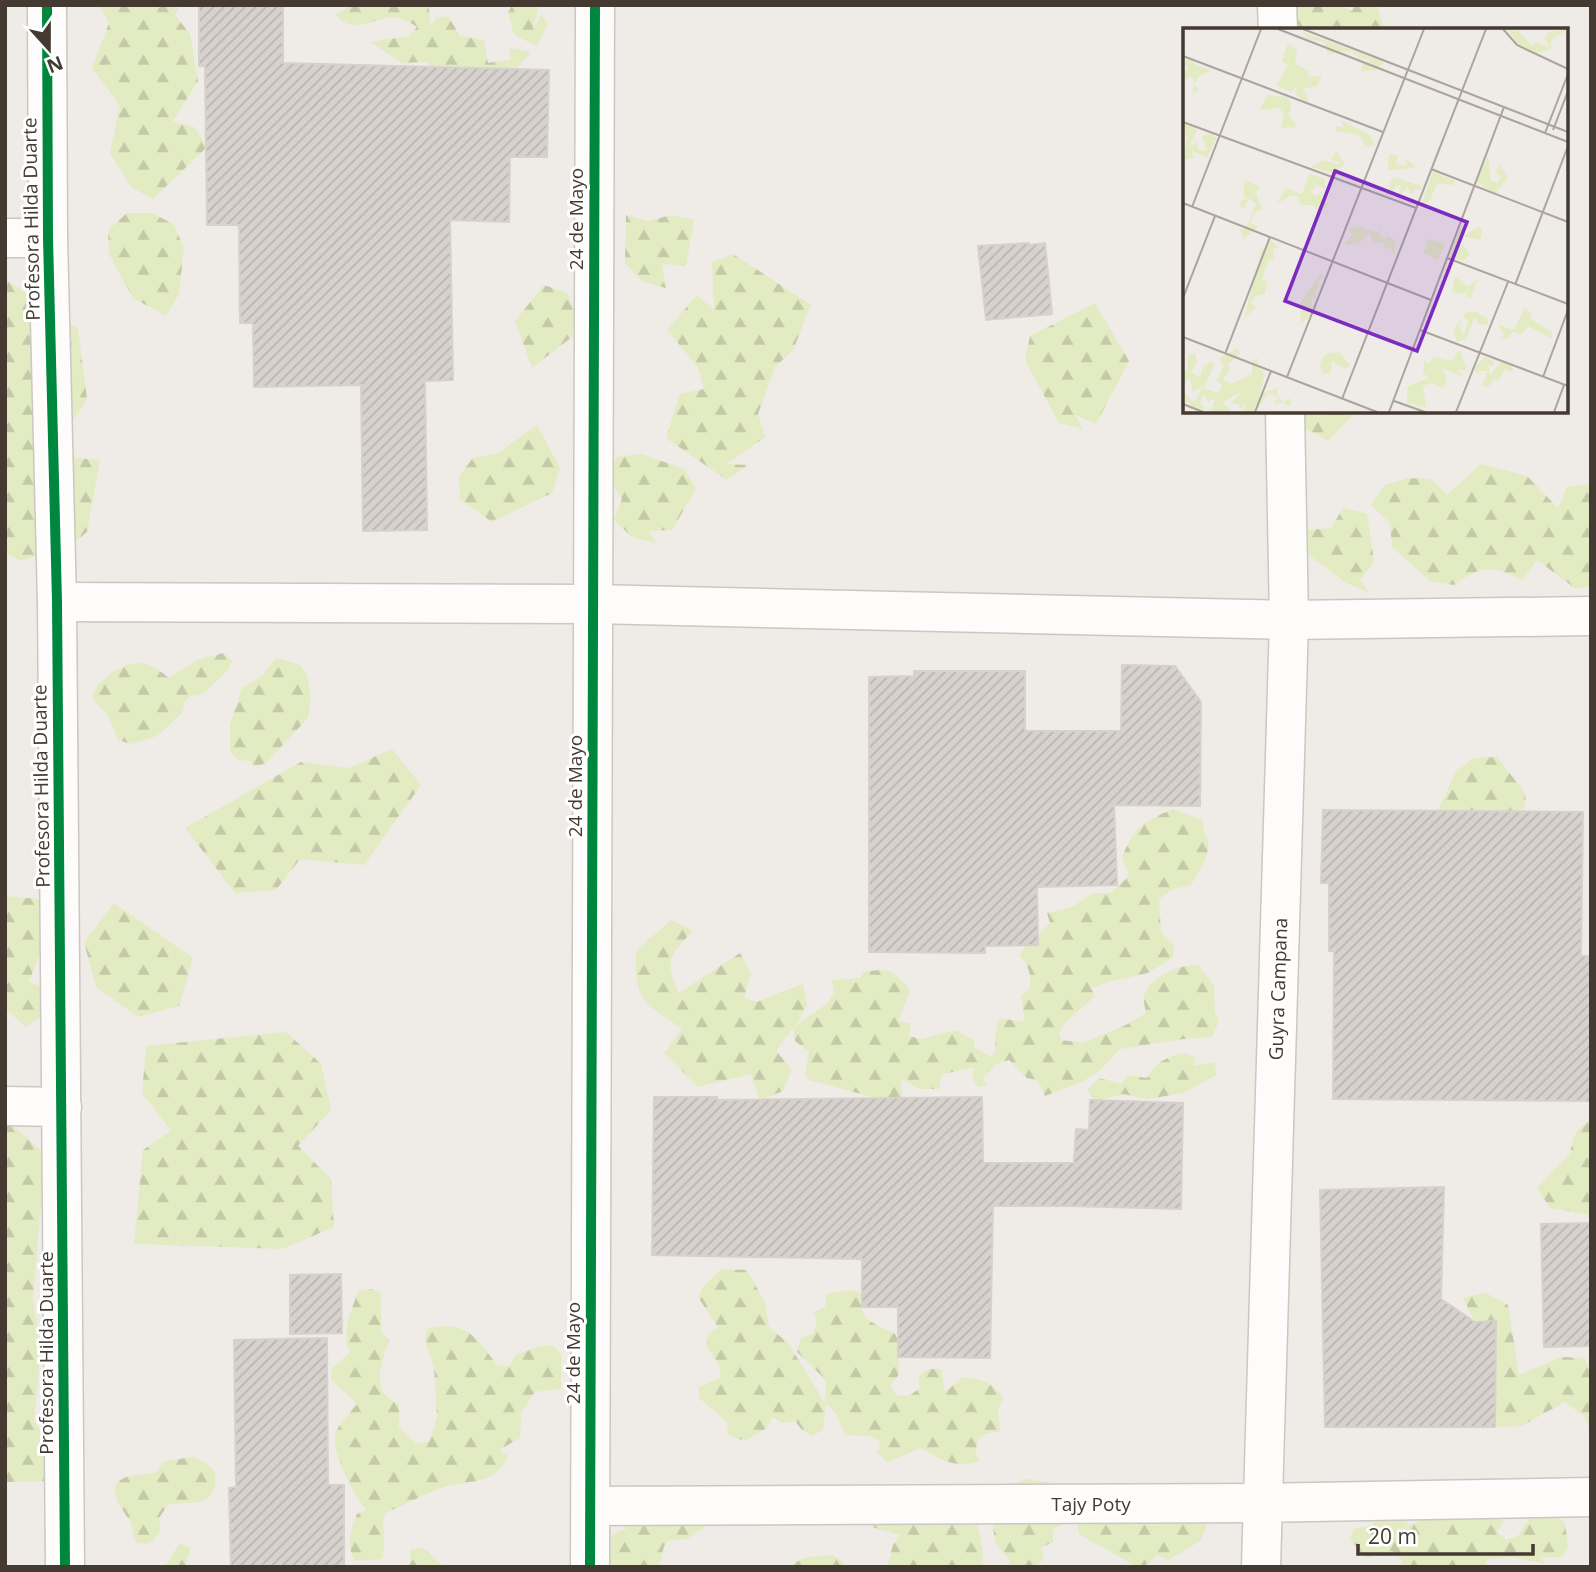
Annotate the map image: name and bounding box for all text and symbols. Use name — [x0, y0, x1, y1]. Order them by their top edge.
north arrow — [14, 14, 84, 84]
inset map — [1183, 28, 1568, 413]
text: N — [43, 50, 67, 80]
street label: Profesora Hilda Duarte — [16, 117, 46, 321]
street label: 24 de Mayo — [563, 168, 589, 270]
street label: Profesora Hilda Duarte — [26, 684, 56, 888]
street label: 24 de Mayo — [562, 735, 588, 837]
street label: Guyra Campana — [1263, 917, 1293, 1061]
street label: Profesora Hilda Duarte — [33, 1251, 59, 1455]
street label: 24 de Mayo — [560, 1302, 586, 1404]
street label: Tajy Poty — [1051, 1491, 1131, 1517]
scale bar — [1358, 1512, 1533, 1556]
text: 20 m — [1368, 1522, 1417, 1550]

